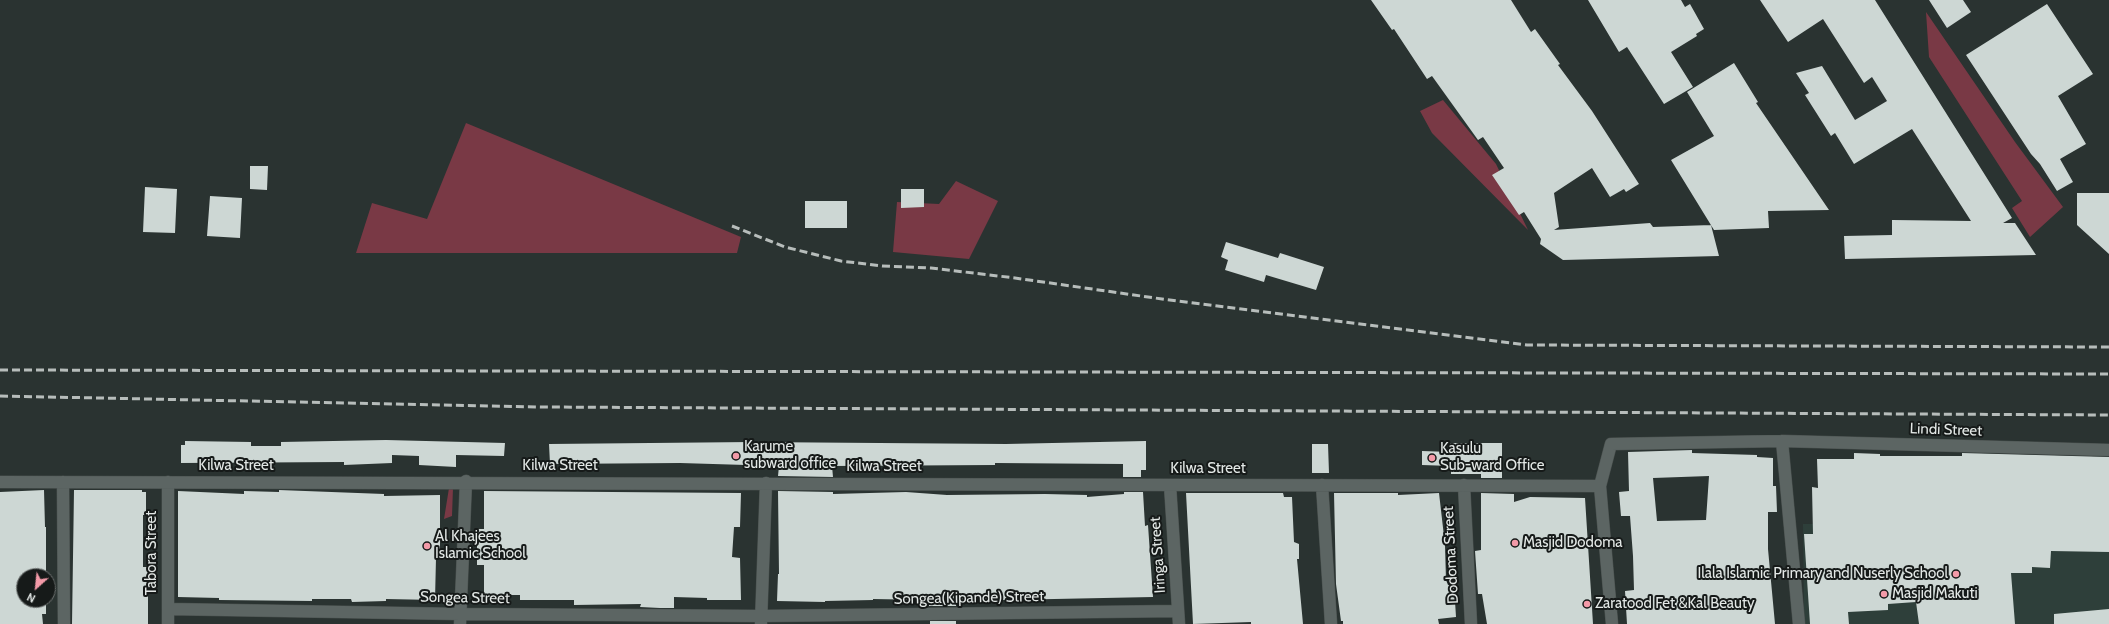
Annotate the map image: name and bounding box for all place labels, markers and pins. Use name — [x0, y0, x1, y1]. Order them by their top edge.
place label: Karume subward office — [744, 438, 836, 473]
place label: Kasulu Sub-ward Office — [1440, 440, 1544, 475]
marker: Karume subward office — [731, 451, 741, 461]
marker: Kasulu Sub-ward Office — [1427, 453, 1437, 463]
place label: Al Khajees Islamic School — [435, 528, 526, 563]
place label: Masjid Dodoma — [1523, 534, 1623, 552]
marker: Masjid Dodoma — [1510, 538, 1520, 548]
marker: Al Khajees Islamic School — [422, 541, 432, 551]
place label: Ilala Islamic Primary and Nuserly School — [1698, 565, 1948, 583]
marker: Ilala Islamic Primary and Nuserly School — [1951, 569, 1961, 579]
place label: Masjid Makuti — [1892, 585, 1978, 603]
marker: Masjid Makuti — [1879, 589, 1889, 599]
place label: Zaratood Fet &Kal Beauty — [1595, 595, 1755, 613]
marker: Zaratood Fet &Kal Beauty — [1582, 599, 1592, 609]

